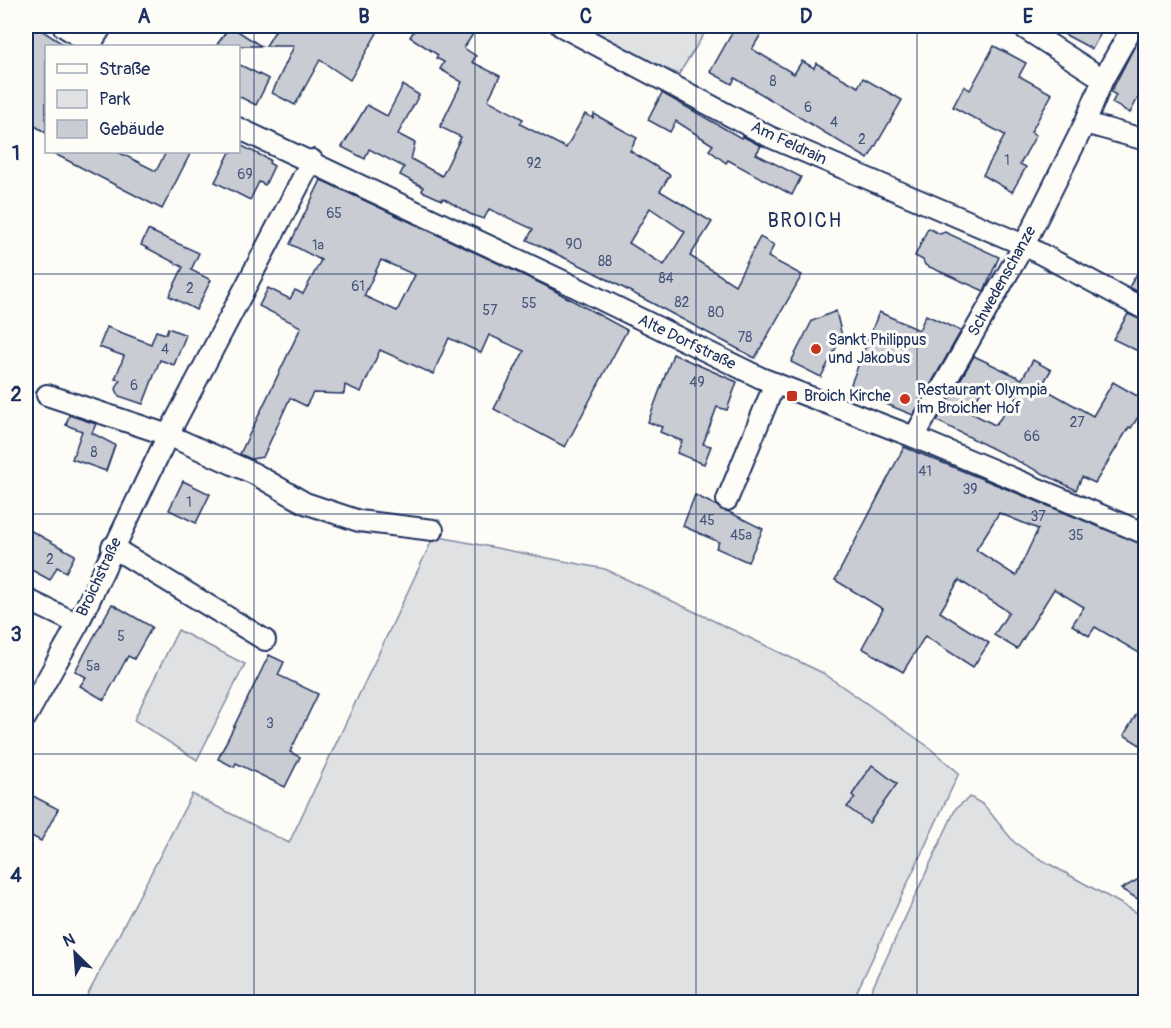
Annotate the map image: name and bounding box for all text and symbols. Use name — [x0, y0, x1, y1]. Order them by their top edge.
text: A — [138, 4, 151, 29]
text: B — [358, 4, 370, 29]
text: C — [580, 4, 592, 29]
text: D — [800, 4, 813, 29]
text: E — [1023, 4, 1034, 29]
legend — [45, 45, 240, 153]
text: Straße — [99, 58, 150, 81]
house number: 8 — [769, 73, 777, 90]
text: Park — [99, 88, 131, 111]
house number: 6 — [804, 99, 812, 116]
house number: 4 — [830, 114, 838, 131]
street label: Am Feldrain — [748, 117, 830, 169]
text: Gebäude — [99, 118, 164, 141]
house number: 2 — [858, 131, 866, 148]
text: 1 — [12, 141, 20, 166]
house number: 1 — [1004, 152, 1010, 169]
house number: 92 — [526, 155, 542, 172]
house number: 69 — [237, 166, 253, 183]
house number: 65 — [326, 205, 342, 222]
district label: BROICH — [767, 208, 843, 233]
street label: Schwedenschanze — [963, 222, 1041, 340]
house number: 90 — [566, 236, 582, 253]
house number: 1a — [312, 237, 324, 254]
house number: 88 — [598, 253, 612, 270]
house number: 84 — [658, 270, 674, 287]
house number: 61 — [351, 278, 365, 295]
house number: 2 — [186, 280, 194, 297]
house number: 82 — [675, 294, 690, 311]
house number: 55 — [521, 295, 537, 312]
house number: 57 — [483, 302, 498, 319]
house number: 80 — [708, 304, 724, 321]
street label: Alte Dorfstraße — [635, 310, 739, 374]
house number: 78 — [738, 329, 752, 346]
place label: Sankt Philippus und Jakobus — [828, 330, 926, 368]
house number: 4 — [161, 341, 169, 358]
marker: Sankt Philippus und Jakobus — [809, 342, 823, 356]
house number: 49 — [689, 374, 705, 391]
house number: 6 — [130, 377, 138, 394]
place label: Restaurant Olympia im Broicher Hof — [917, 380, 1047, 418]
text: 2 — [10, 382, 22, 407]
place label: Broich Kirche — [804, 386, 891, 406]
marker: Broich Kirche — [785, 389, 799, 403]
marker: Restaurant Olympia im Broicher Hof — [898, 392, 912, 406]
house number: 27 — [1069, 414, 1085, 431]
house number: 66 — [1024, 428, 1040, 445]
house number: 8 — [90, 444, 98, 461]
house number: 41 — [918, 463, 932, 480]
house number: 39 — [962, 481, 978, 498]
house number: 1 — [186, 494, 192, 511]
house number: 37 — [1030, 508, 1046, 525]
house number: 45 — [699, 512, 715, 529]
house number: 45a — [730, 527, 752, 544]
house number: 35 — [1068, 527, 1084, 544]
street label: Broichstraße — [72, 534, 126, 620]
house number: 2 — [46, 551, 54, 568]
text: 3 — [10, 622, 22, 647]
house number: 5 — [117, 628, 125, 645]
house number: 5a — [86, 658, 100, 675]
house number: 3 — [266, 715, 274, 732]
text: 4 — [10, 863, 22, 888]
north arrow — [45, 923, 105, 983]
text: N — [60, 929, 78, 952]

